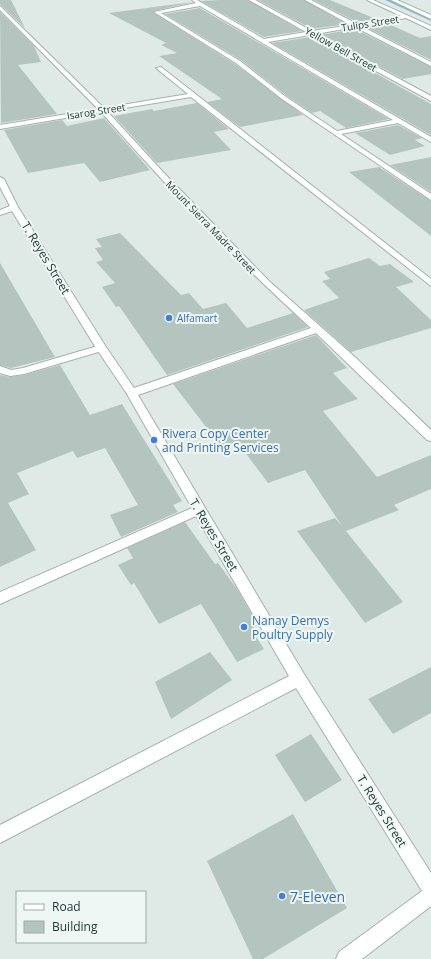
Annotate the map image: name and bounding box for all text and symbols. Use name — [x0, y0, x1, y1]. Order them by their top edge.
street label: Tulips Street — [340, 11, 400, 34]
street label: Yellow Bell Street — [302, 23, 380, 75]
street label: Isarog Street — [66, 99, 127, 123]
street label: Mount Sierra Madre Street — [163, 177, 260, 277]
street label: T. Reyes Street — [18, 218, 74, 298]
place label: Alfamart — [177, 311, 218, 325]
marker: Alfamart — [164, 313, 174, 323]
place label: Rivera Copy Center and Printing Services — [162, 425, 279, 456]
marker: Rivera Copy Center and Printing Services — [149, 435, 159, 445]
street label: T. Reyes Street — [186, 495, 242, 575]
place label: Nanay Demys Poultry Supply — [252, 612, 334, 643]
marker: Nanay Demys Poultry Supply — [239, 622, 249, 632]
street label: T. Reyes Street — [353, 772, 411, 850]
place label: 7-Eleven — [290, 887, 345, 906]
legend — [16, 891, 146, 943]
marker: 7-Eleven — [277, 891, 287, 901]
text: Road — [52, 898, 81, 915]
text: Building — [52, 918, 98, 935]

